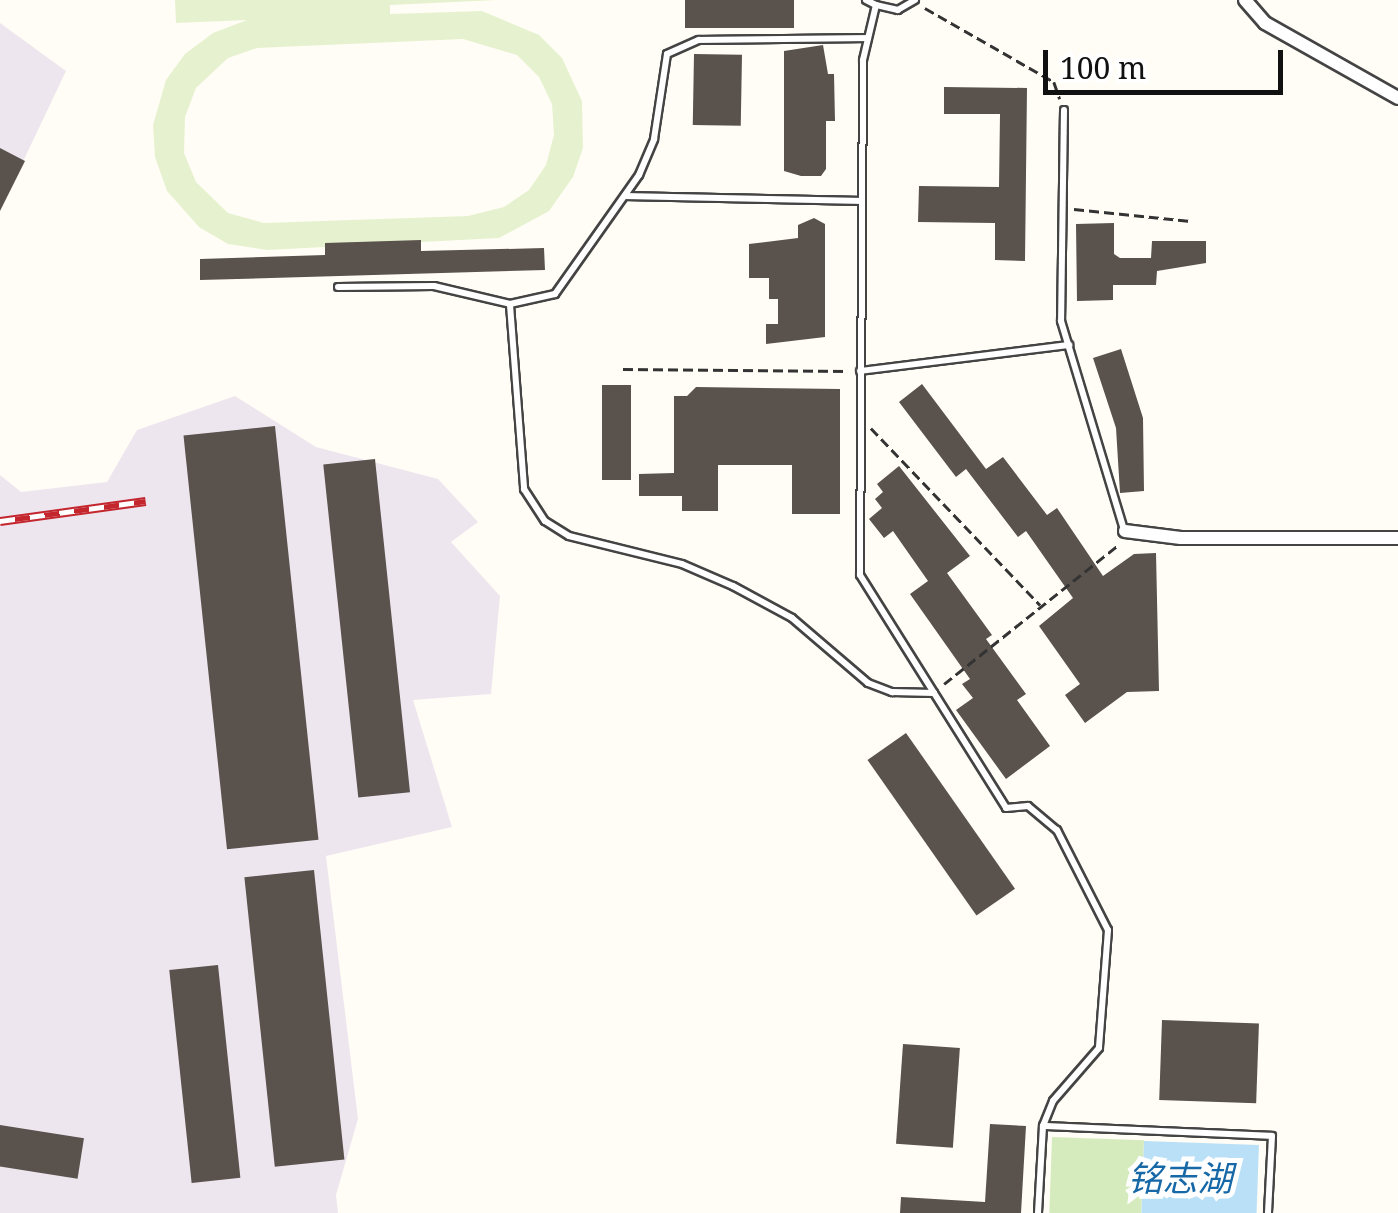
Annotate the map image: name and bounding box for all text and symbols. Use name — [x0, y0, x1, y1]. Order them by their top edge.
scale bar — [1048, 30, 1288, 92]
text: 100 m — [1060, 47, 1146, 88]
water label: 铭志湖 — [1128, 1157, 1232, 1199]

